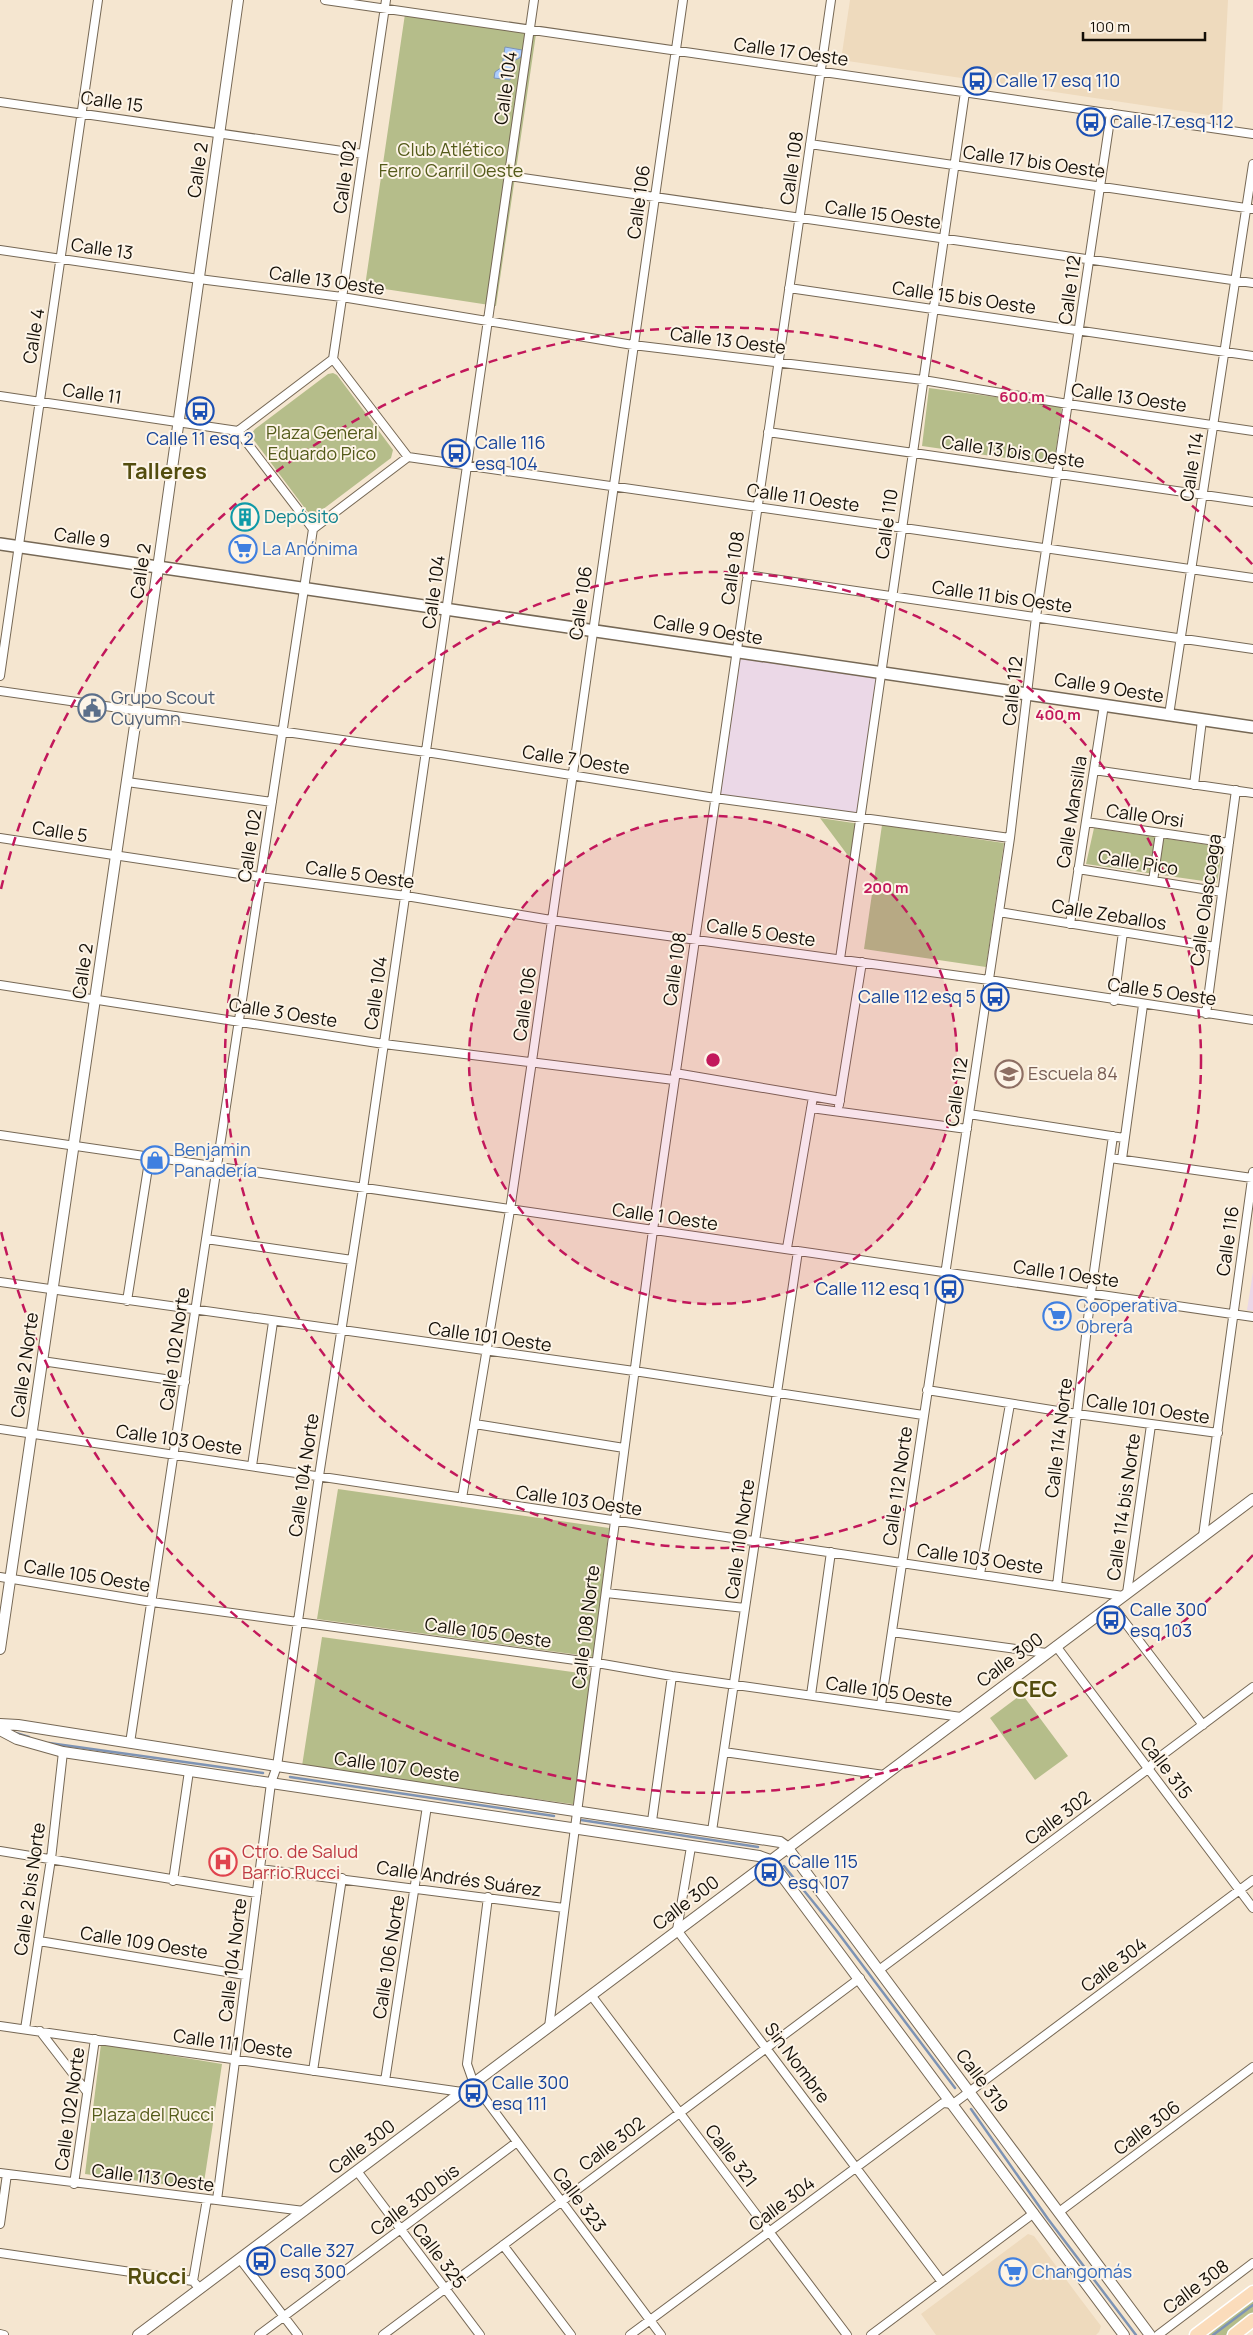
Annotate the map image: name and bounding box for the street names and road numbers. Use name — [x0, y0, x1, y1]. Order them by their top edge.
street label: Calle 17 Oeste — [732, 31, 850, 71]
street label: Calle 104 — [488, 50, 522, 126]
street label: Calle 15 — [79, 85, 145, 117]
street label: Calle 108 — [774, 130, 808, 206]
street label: Calle 102 — [327, 139, 361, 215]
street label: Calle 17 bis Oeste — [961, 139, 1107, 183]
street label: Calle 2 — [181, 141, 213, 199]
street label: Calle 106 — [621, 163, 655, 240]
street label: Calle 15 Oeste — [824, 194, 943, 234]
street label: Calle 13 — [70, 232, 135, 264]
street label: Calle 112 — [1052, 254, 1086, 326]
street label: Calle 13 Oeste — [268, 260, 386, 300]
street label: Calle 15 bis Oeste — [891, 275, 1037, 319]
street label: Calle 4 — [17, 306, 49, 365]
street label: Calle 13 Oeste — [669, 321, 787, 359]
street label: Calle 11 — [61, 377, 123, 409]
street label: Calle 13 Oeste — [1070, 377, 1188, 417]
street label: Calle 13 bis Oeste — [940, 429, 1086, 473]
street label: Calle 114 — [1174, 430, 1208, 503]
street label: Calle 11 Oeste — [745, 477, 861, 517]
street label: Calle 110 — [869, 487, 903, 560]
street label: Calle 9 — [52, 521, 112, 553]
street label: Calle 108 — [715, 530, 749, 606]
street label: Calle 2 — [124, 542, 156, 600]
street label: Calle 104 — [416, 554, 450, 630]
street label: Calle 106 — [563, 564, 597, 641]
street label: Calle 11 bis Oeste — [930, 574, 1074, 618]
street label: Calle 9 Oeste — [652, 609, 765, 650]
street label: Calle 112 — [996, 655, 1028, 727]
street label: Calle 9 Oeste — [1053, 667, 1166, 708]
street label: Calle 7 Oeste — [521, 739, 632, 779]
street label: Calle Mansilla — [1050, 754, 1092, 870]
street label: Calle Orsi — [1105, 798, 1186, 832]
street label: Calle 102 — [231, 808, 267, 884]
street label: Calle 5 — [31, 815, 90, 847]
street label: Calle Olascoaga — [1184, 832, 1226, 967]
street label: Calle Pico — [1096, 844, 1180, 880]
street label: Calle 5 Oeste — [304, 854, 416, 894]
street label: Calle Zeballos — [1050, 893, 1168, 935]
street label: Calle 5 Oeste — [705, 912, 817, 952]
street label: Calle 108 — [657, 931, 691, 1007]
street label: Calle 2 — [66, 942, 98, 1000]
street label: Calle 104 — [358, 955, 392, 1031]
street label: Calle 106 — [507, 965, 541, 1042]
street label: Calle 5 Oeste — [1106, 971, 1218, 1011]
street label: Calle 3 Oeste — [227, 992, 339, 1032]
street label: Calle 112 — [939, 1056, 973, 1128]
street label: Calle 1 Oeste — [611, 1197, 719, 1235]
street label: Calle 116 — [1210, 1204, 1244, 1277]
street label: Calle 1 Oeste — [1012, 1254, 1120, 1292]
street label: Calle 102 Norte — [153, 1286, 195, 1412]
street label: Calle 2 Norte — [5, 1311, 43, 1419]
street label: Calle 101 Oeste — [427, 1315, 553, 1357]
street label: Calle 114 Norte — [1039, 1377, 1077, 1499]
street label: Calle 101 Oeste — [1085, 1387, 1211, 1429]
street label: Calle 104 Norte — [282, 1412, 324, 1538]
street label: Calle 103 Oeste — [114, 1418, 244, 1460]
street label: Calle 112 Norte — [877, 1425, 917, 1547]
street label: Calle 114 bis Norte — [1101, 1432, 1145, 1582]
street label: Calle 110 Norte — [719, 1477, 759, 1600]
street label: Calle 103 Oeste — [514, 1479, 644, 1521]
street label: Calle 103 Oeste — [915, 1537, 1045, 1579]
street label: Calle 105 Oeste — [22, 1553, 152, 1597]
street label: Calle 108 Norte — [566, 1564, 604, 1690]
street label: Calle 105 Oeste — [423, 1611, 553, 1653]
street label: Calle 300 — [971, 1626, 1047, 1692]
street label: Calle 105 Oeste — [824, 1670, 954, 1712]
street label: Calle 315 — [1135, 1731, 1198, 1804]
street label: Calle 107 Oeste — [333, 1745, 461, 1787]
street label: Calle 302 — [1020, 1785, 1095, 1850]
street label: Calle 2 bis Norte — [8, 1821, 50, 1957]
street label: Calle Andrés Suárez — [375, 1855, 543, 1901]
street label: Calle 300 — [647, 1869, 723, 1935]
street label: Calle 106 Norte — [366, 1893, 410, 2020]
street label: Calle 104 Norte — [213, 1897, 252, 2023]
street label: Calle 109 Oeste — [79, 1920, 210, 1964]
street label: Calle 304 — [1075, 1931, 1151, 1997]
street label: Sin Nombre — [760, 2017, 836, 2108]
street label: Calle 111 Oeste — [172, 2023, 294, 2063]
street label: Calle 319 — [951, 2044, 1015, 2117]
street label: Calle 102 Norte — [48, 2046, 90, 2172]
street label: Calle 306 — [1108, 2094, 1185, 2160]
street label: Calle 302 — [574, 2111, 649, 2176]
street label: Calle 300 — [323, 2113, 399, 2179]
street label: Calle 321 — [700, 2119, 763, 2192]
street label: Calle 113 Oeste — [90, 2158, 216, 2196]
street label: Calle 300 bis — [365, 2158, 464, 2240]
street label: Calle 323 — [547, 2162, 612, 2237]
street label: Calle 304 — [743, 2170, 819, 2236]
street label: Calle 325 — [407, 2218, 472, 2293]
street label: Calle 308 — [1158, 2254, 1233, 2319]

